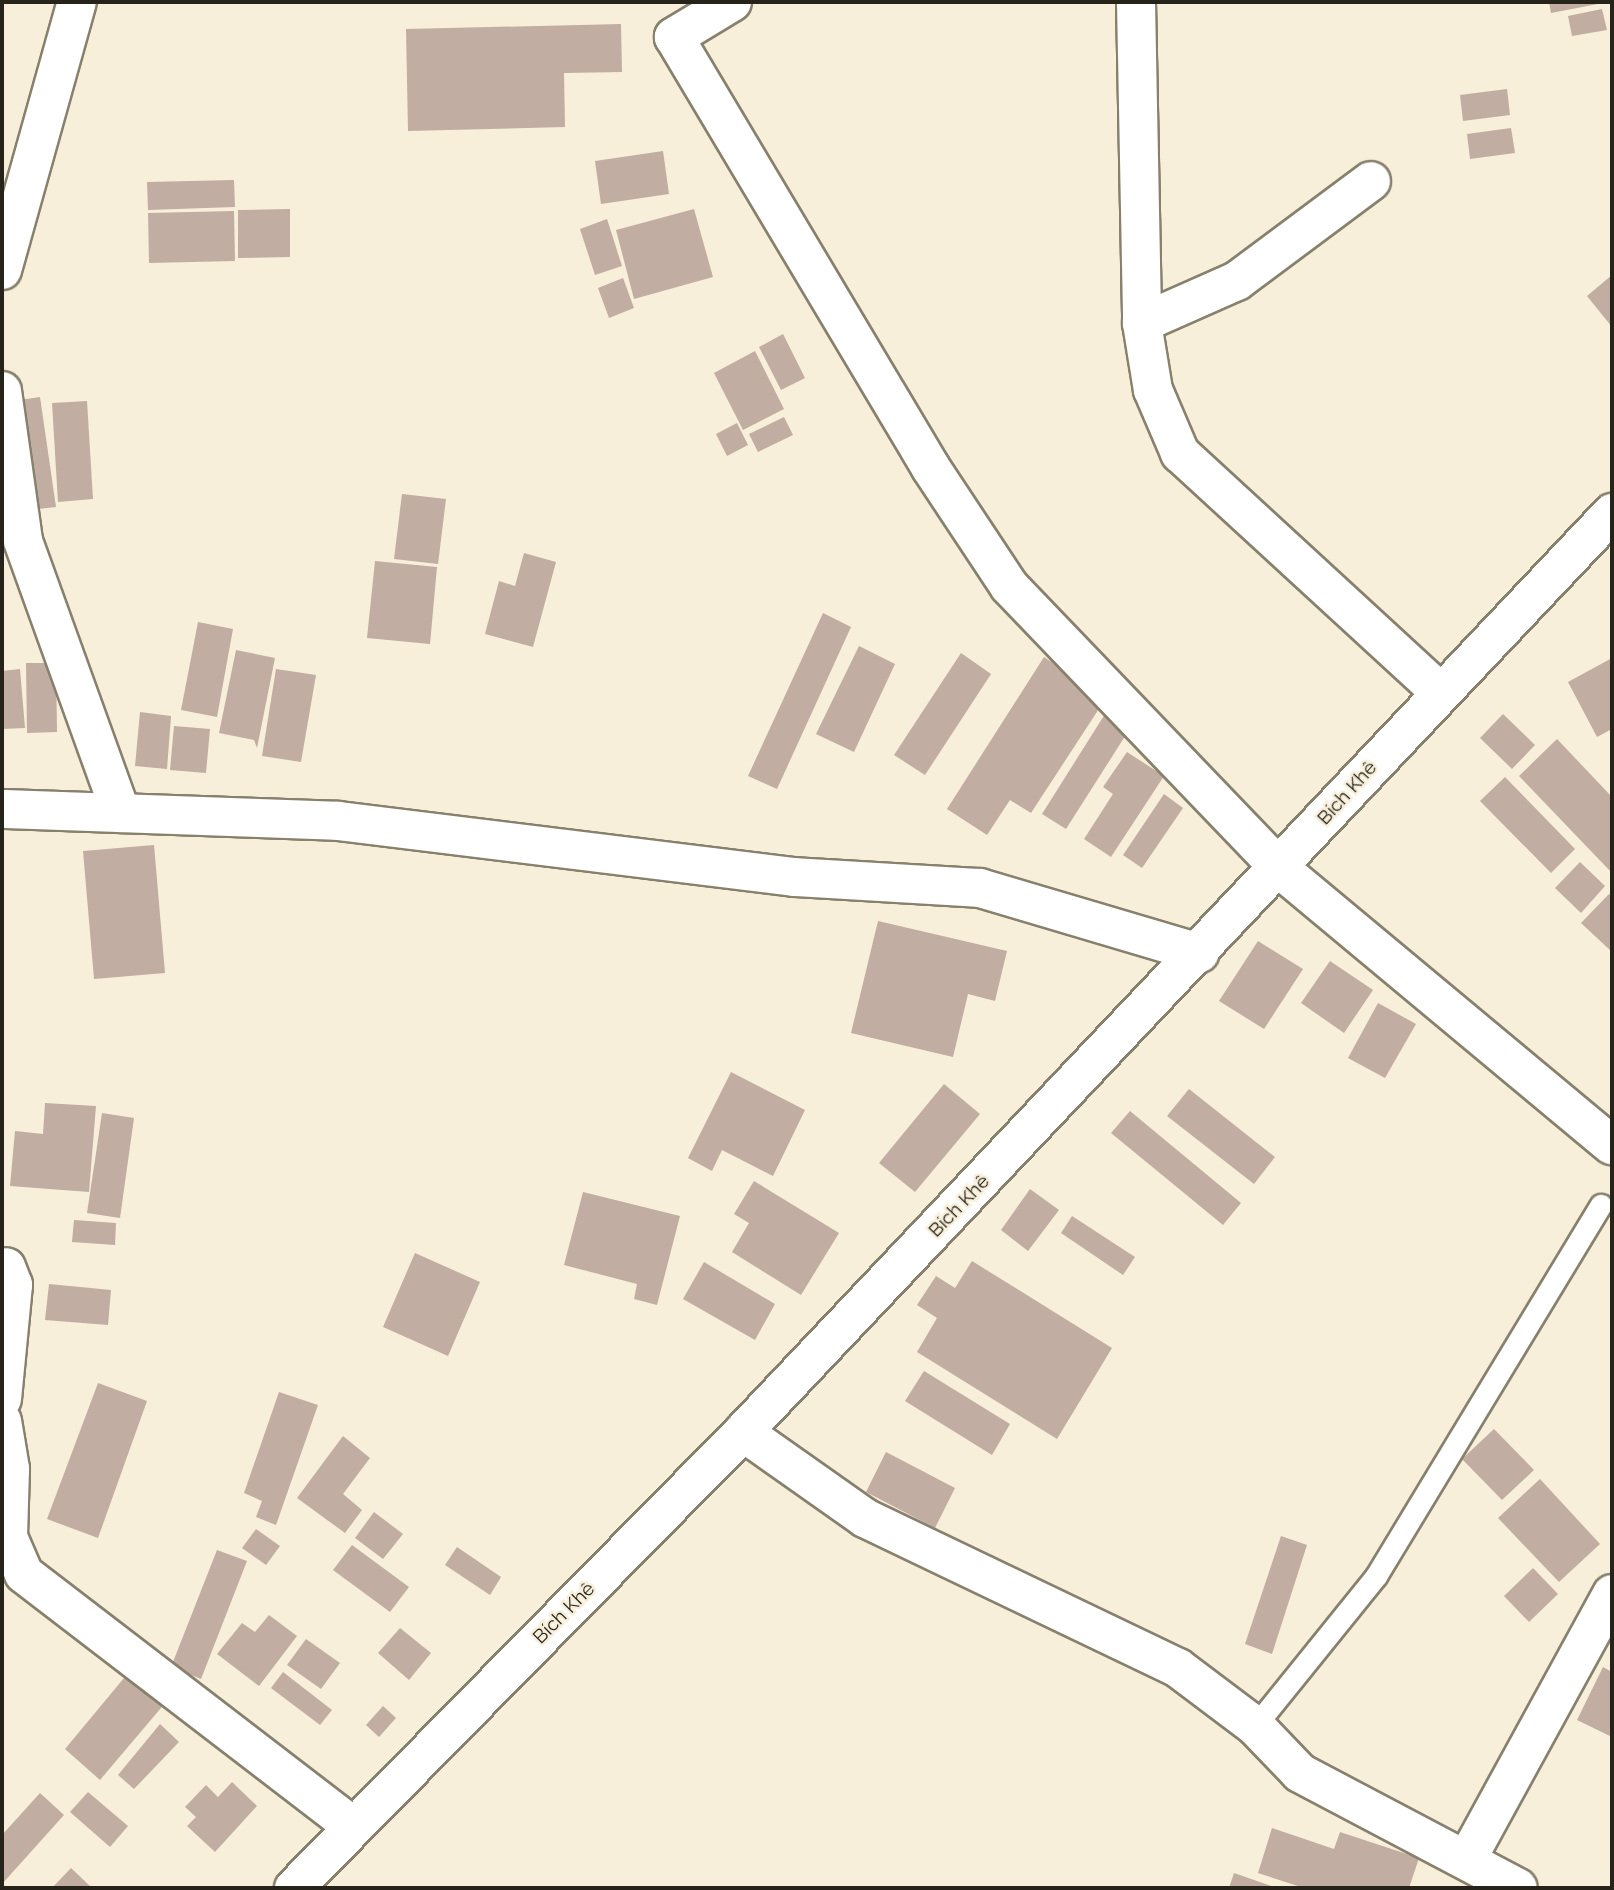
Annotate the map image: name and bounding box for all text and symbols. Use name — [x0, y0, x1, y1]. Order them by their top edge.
street label: Bích Khê — [1313, 757, 1381, 829]
street label: Bích Khê — [924, 1170, 994, 1242]
street label: Bích Khê — [529, 1578, 599, 1648]

